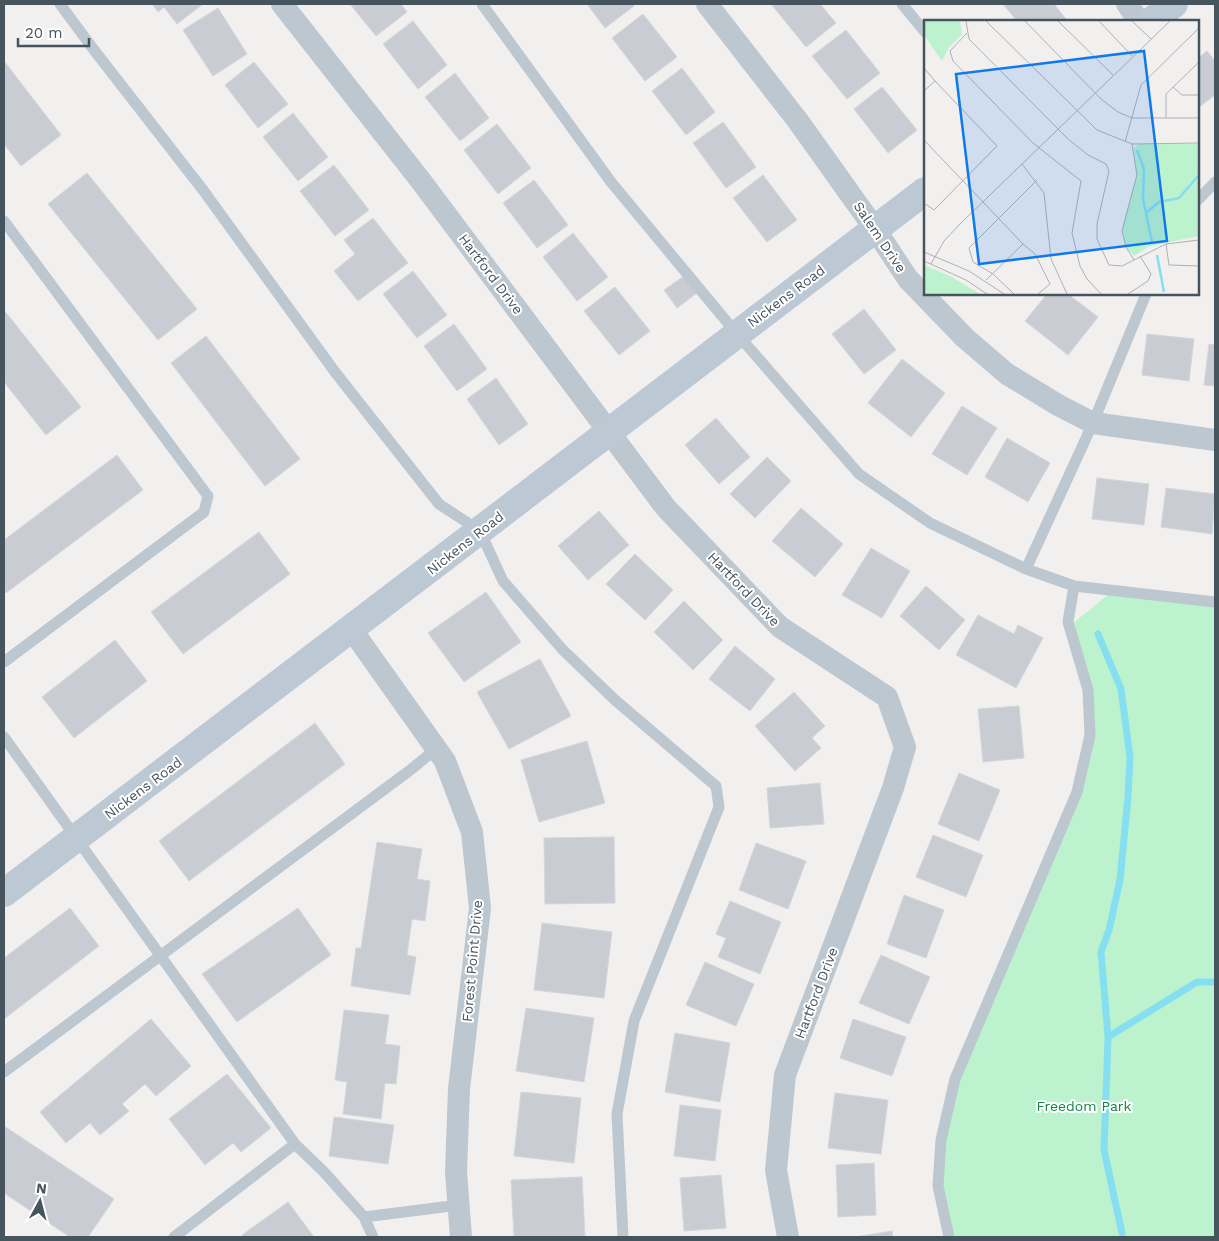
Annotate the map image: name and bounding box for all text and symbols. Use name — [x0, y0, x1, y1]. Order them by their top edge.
scale bar — [18, 15, 89, 47]
inset map — [924, 20, 1199, 295]
text: 20 m — [25, 24, 63, 42]
street label: Salem Drive — [850, 199, 910, 275]
street label: Hartford Drive — [456, 231, 526, 317]
street label: Nickens Road — [744, 262, 828, 330]
street label: Nickens Road — [424, 508, 506, 578]
street label: Hartford Drive — [705, 549, 783, 629]
street label: Nickens Road — [101, 754, 185, 822]
street label: Forest Point Drive — [459, 899, 485, 1023]
street label: Hartford Drive — [791, 945, 841, 1041]
park label: Freedom Park — [1036, 1098, 1132, 1114]
north arrow — [15, 1176, 65, 1226]
text: N — [35, 1180, 48, 1197]

